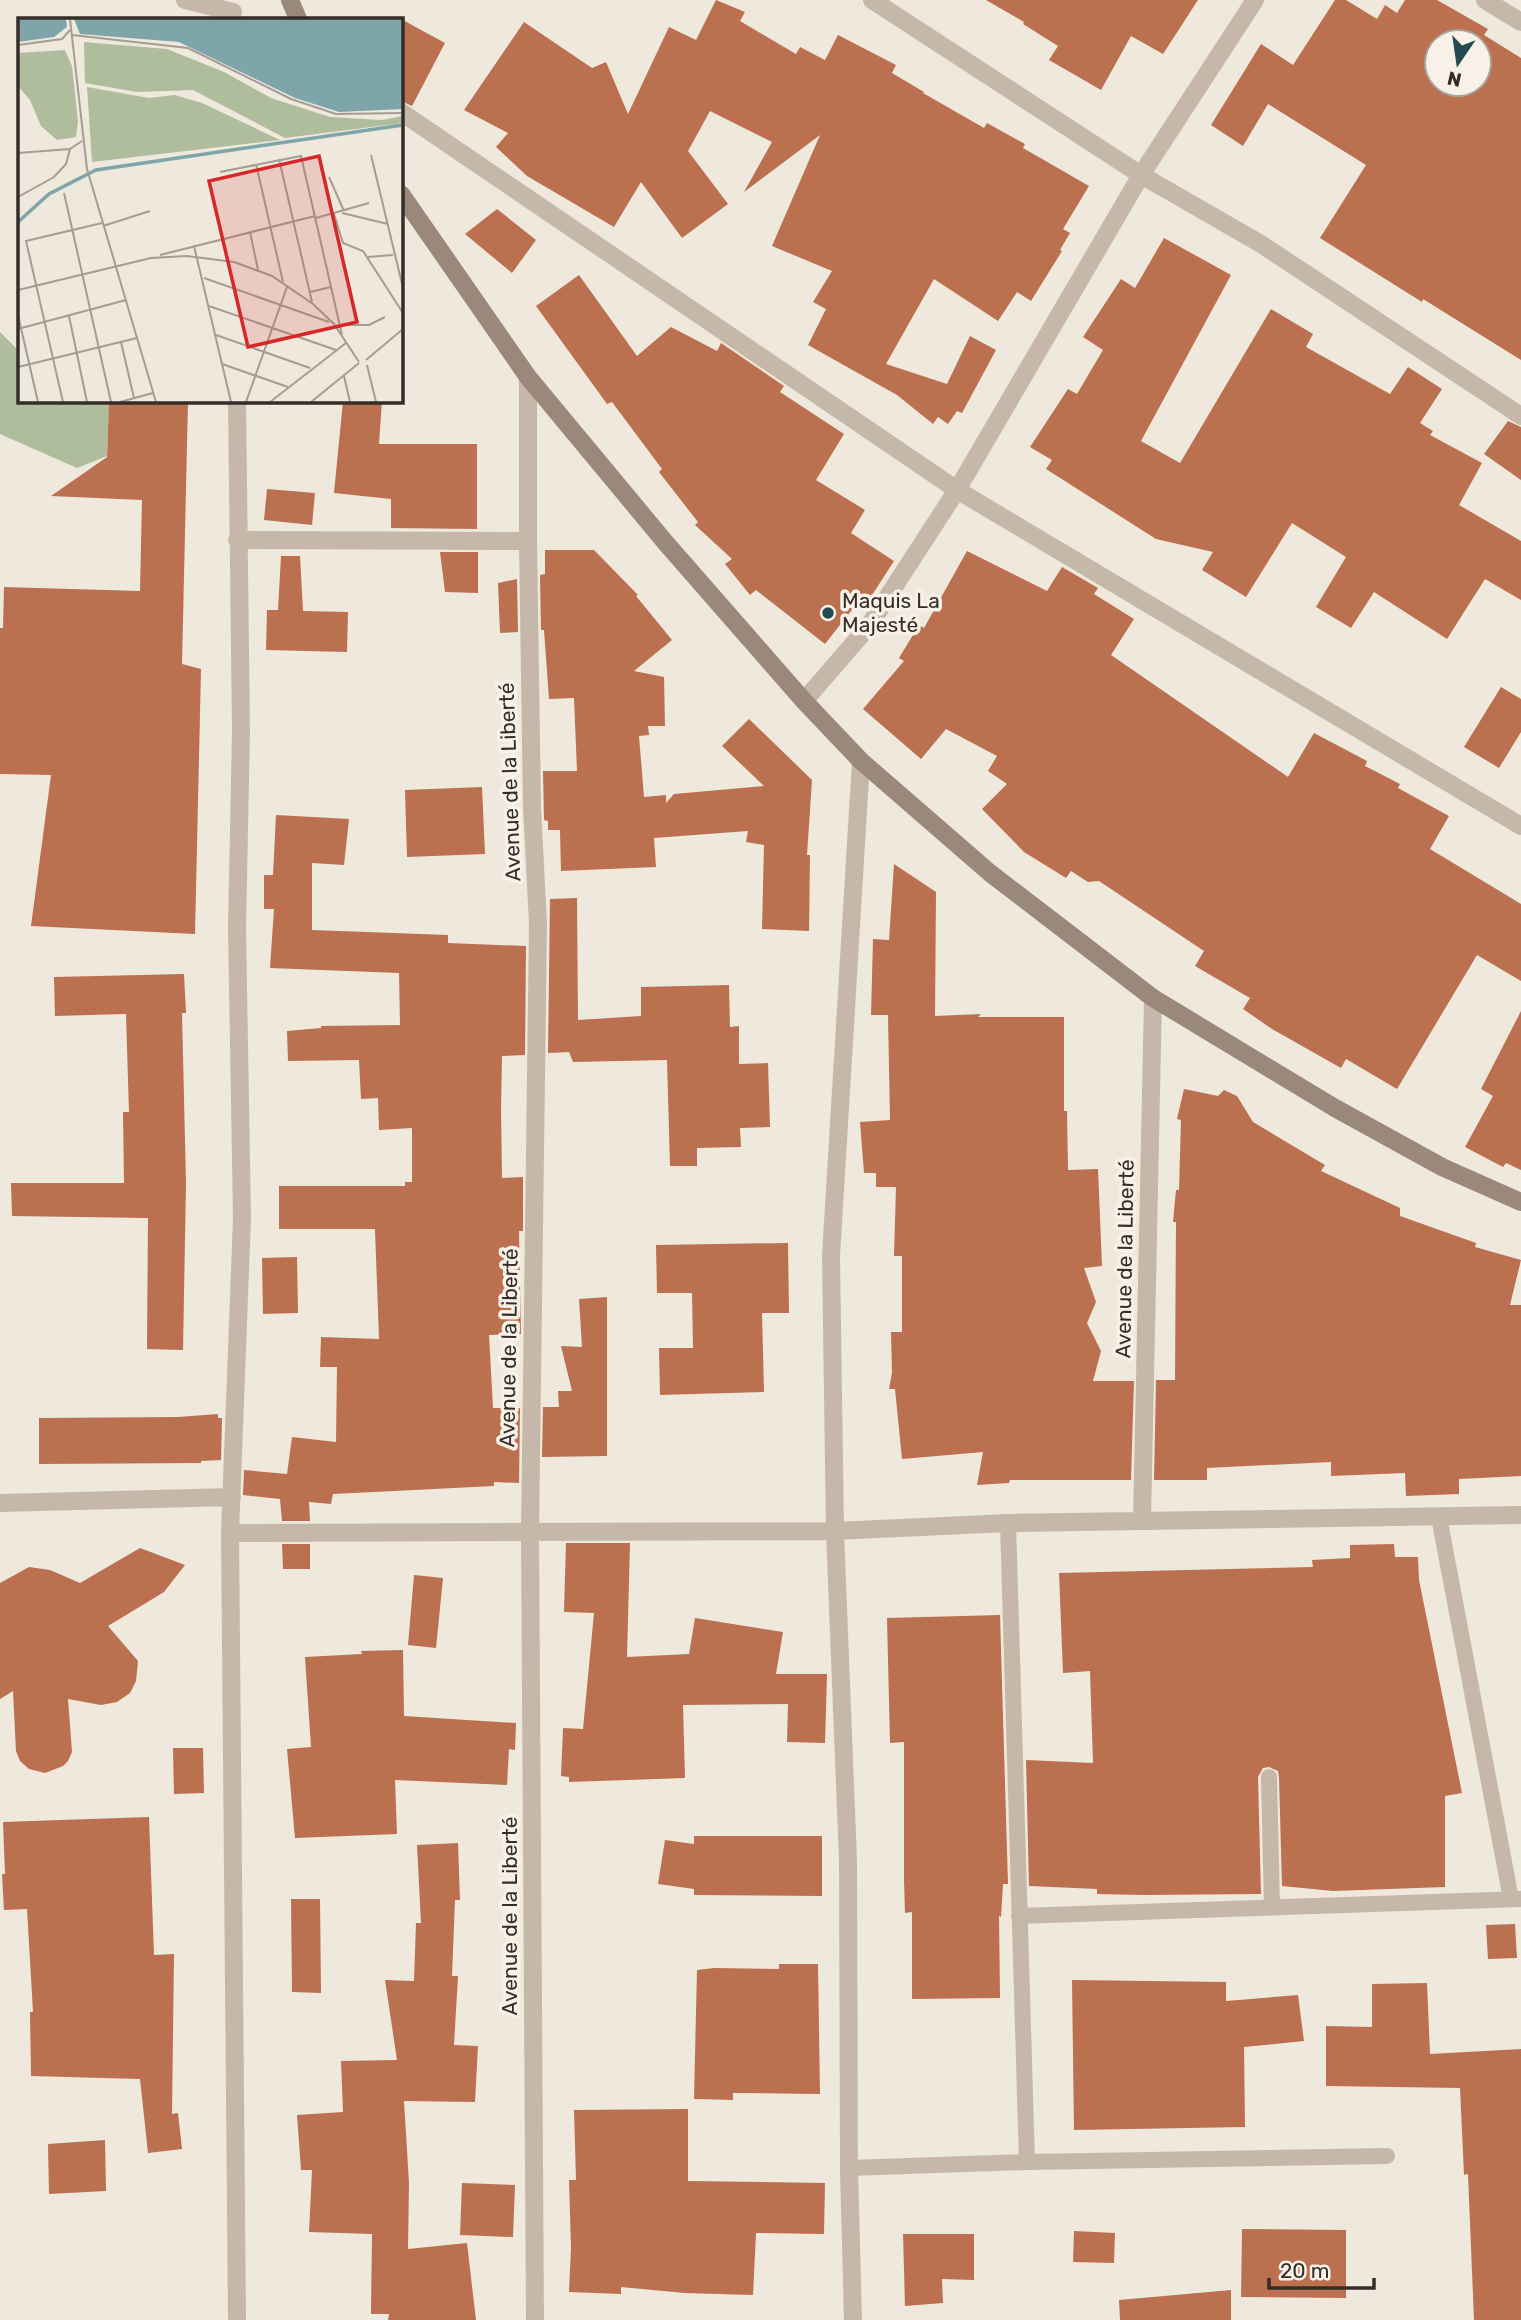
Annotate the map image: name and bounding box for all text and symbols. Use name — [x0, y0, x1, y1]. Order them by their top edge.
inset map — [18, 18, 402, 402]
north arrow — [1423, 28, 1493, 98]
text: N — [1445, 66, 1464, 92]
place label: Maquis La Majesté — [842, 588, 940, 637]
marker: Maquis La Majesté — [820, 605, 836, 621]
street label: Avenue de la Liberté — [494, 682, 525, 882]
street label: Avenue de la Liberté — [1110, 1159, 1139, 1359]
street label: Avenue de la Liberté — [494, 1248, 523, 1448]
street label: Avenue de la Liberté — [497, 1816, 522, 2016]
scale bar — [1269, 2246, 1374, 2290]
text: 20 m — [1280, 2258, 1329, 2283]

